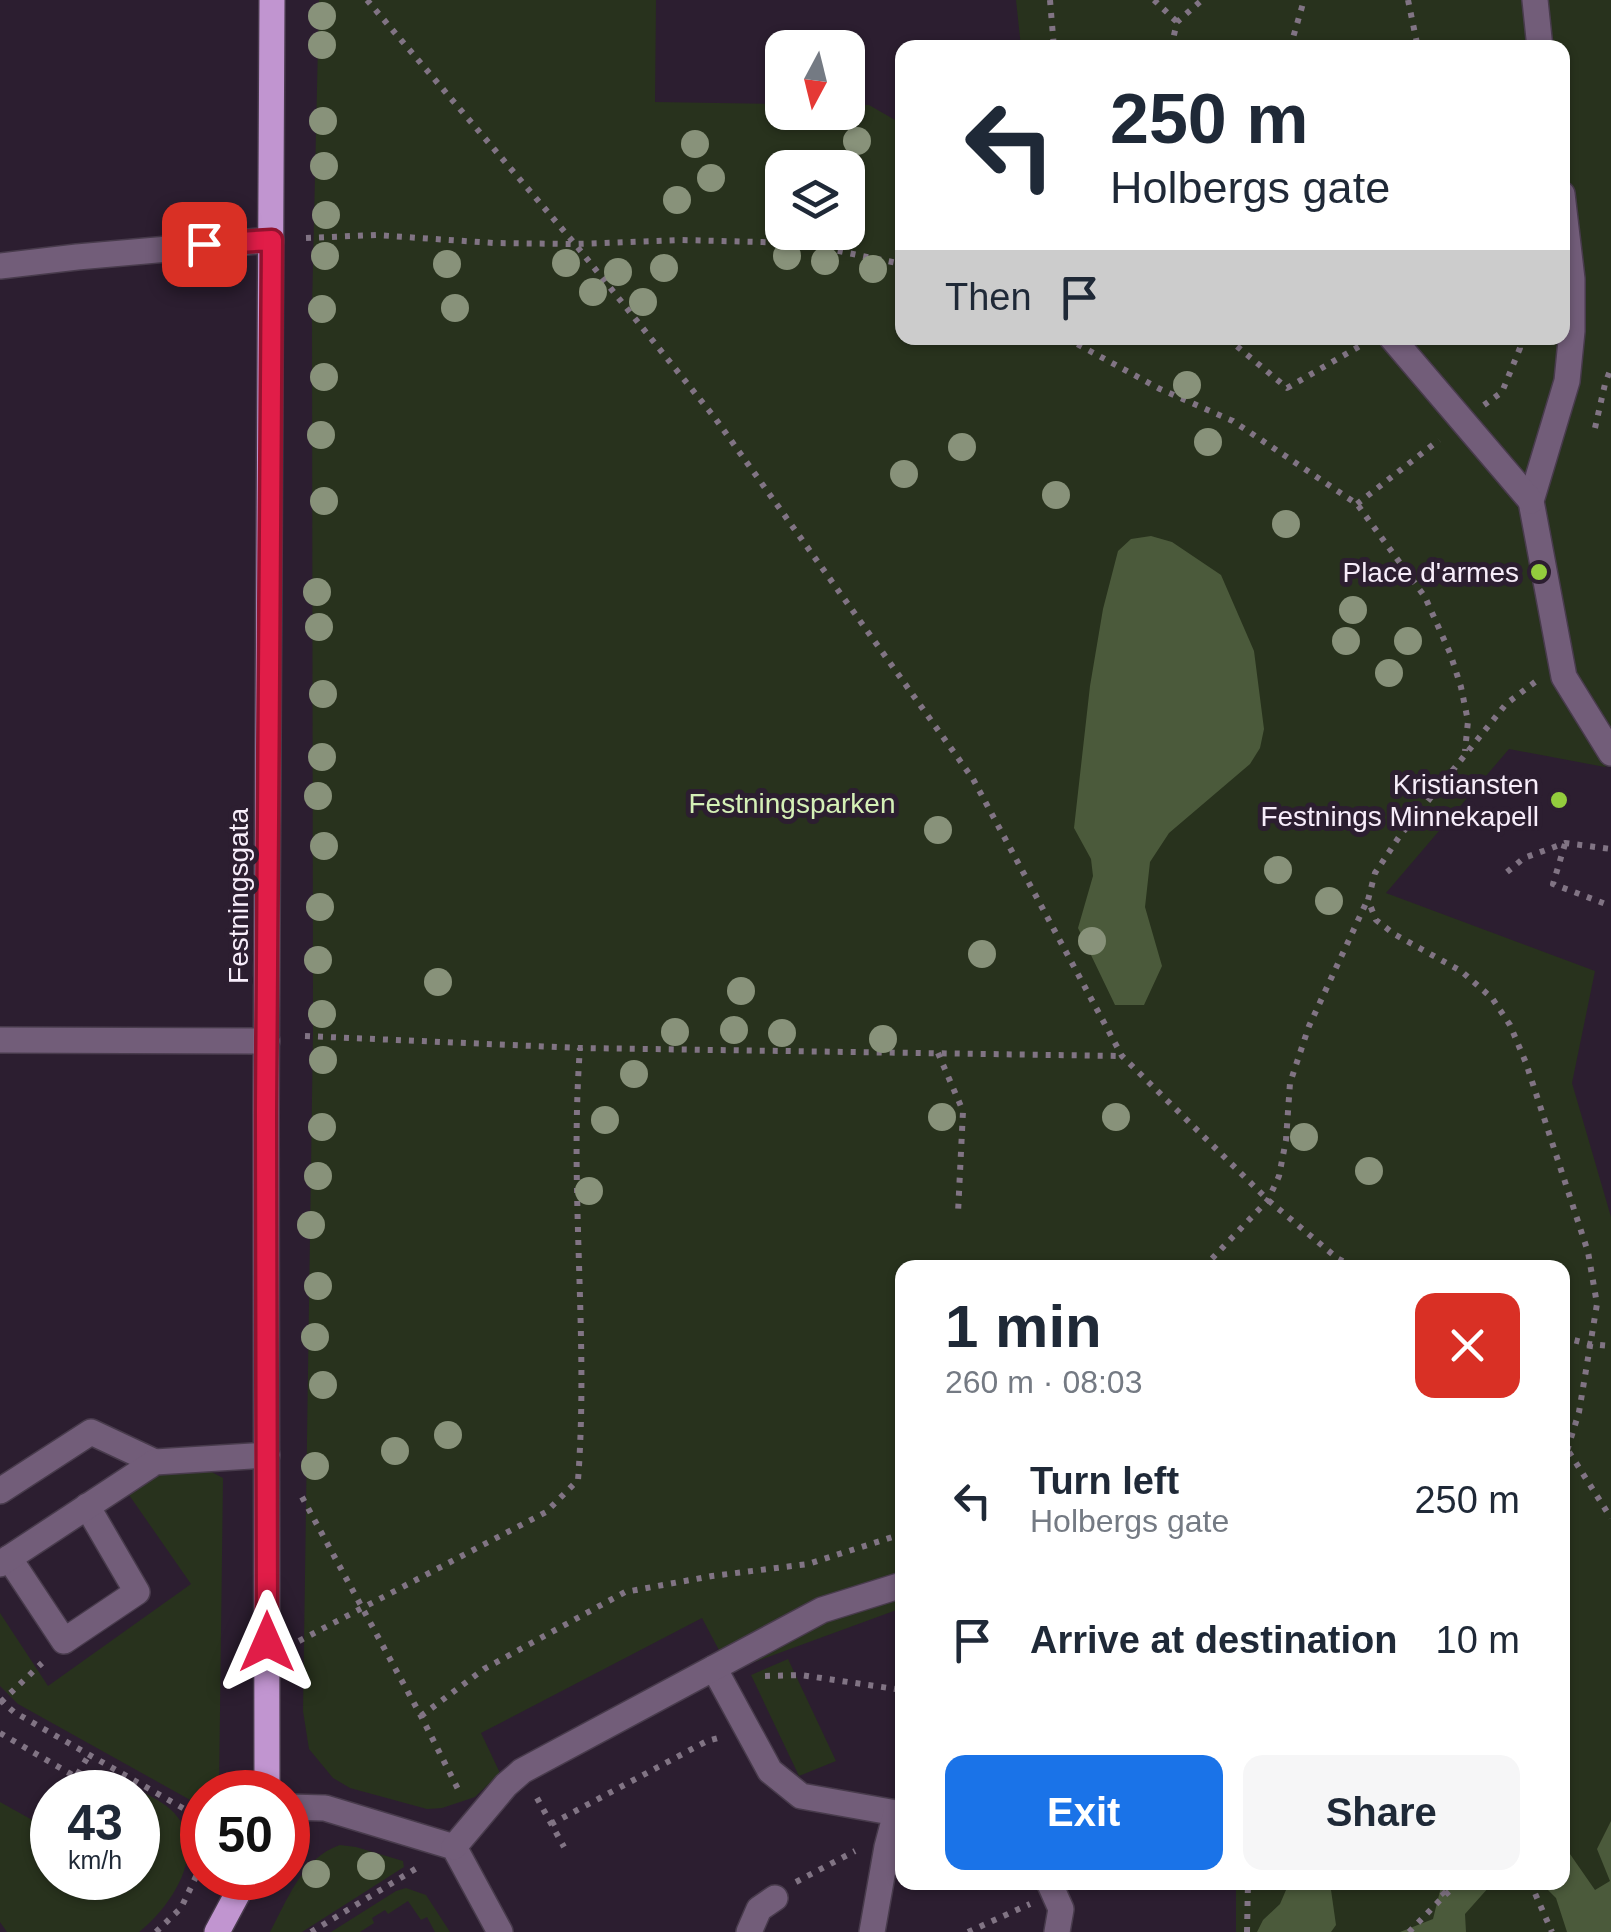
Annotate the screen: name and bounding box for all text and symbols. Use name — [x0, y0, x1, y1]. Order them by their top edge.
north arrow — [765, 30, 865, 130]
map controls — [765, 30, 865, 250]
icon: left — [945, 80, 1075, 210]
text: 250 m — [1110, 80, 1308, 158]
button: layers — [765, 150, 865, 250]
text: Holbergs gate — [1110, 162, 1390, 213]
pin — [162, 202, 247, 287]
icon: arrive — [177, 217, 232, 272]
icon: arrive — [1052, 270, 1107, 325]
text: Then — [945, 276, 1032, 318]
place label: Place d'armes — [1342, 557, 1519, 588]
marker: Place d'armes — [1528, 561, 1550, 583]
place label: Kristiansten Festnings Minnekapell — [1260, 769, 1539, 832]
park label: Festningsparken — [688, 788, 896, 819]
marker: Kristiansten Festnings Minnekapell — [1548, 789, 1570, 811]
street label: Festningsgata — [223, 808, 254, 984]
text: 1 min — [945, 1293, 1102, 1360]
button: close — [1415, 1293, 1520, 1398]
text: 260 m · 08:03 — [945, 1364, 1142, 1400]
text: Turn left — [1030, 1460, 1179, 1502]
icon: left — [945, 1473, 1000, 1528]
text: 250 m — [1414, 1479, 1520, 1521]
text: Holbergs gate — [1030, 1503, 1229, 1539]
position arrow — [215, 1590, 319, 1694]
icon: arrive — [945, 1613, 1000, 1668]
text: Arrive at destination — [1030, 1619, 1397, 1661]
text: 10 m — [1436, 1619, 1520, 1661]
button: Exit — [945, 1755, 1223, 1870]
button: Share — [1243, 1755, 1520, 1870]
speed limit sign: 50 — [180, 1770, 310, 1900]
text: 43 — [67, 1795, 123, 1851]
text: km/h — [68, 1846, 122, 1874]

